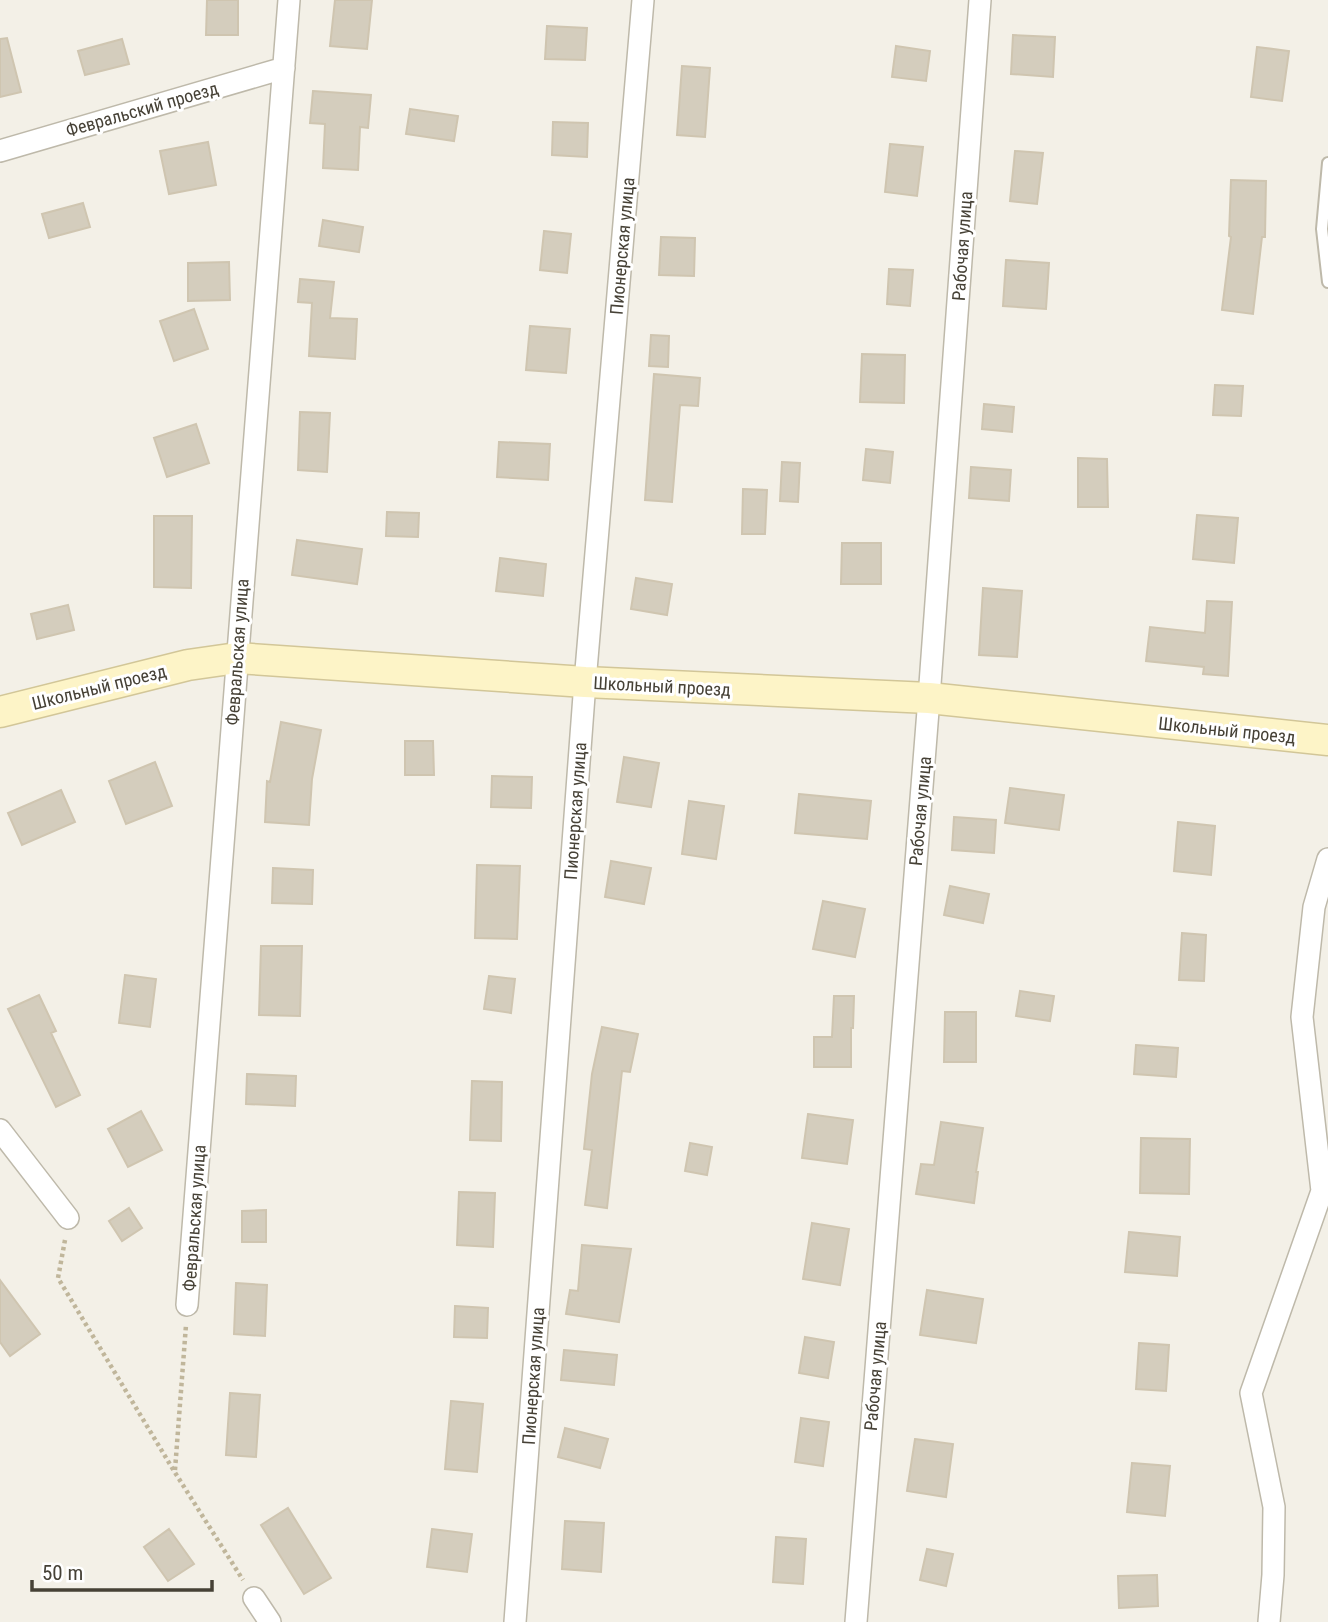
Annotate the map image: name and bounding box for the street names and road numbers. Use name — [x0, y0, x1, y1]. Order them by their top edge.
street label: Февральский проезд — [63, 77, 221, 141]
street label: Пионерская улица — [606, 176, 638, 316]
street label: Рабочая улица — [948, 190, 976, 302]
street label: Февральская улица — [221, 578, 253, 726]
street label: Школьный проезд — [30, 660, 169, 714]
street label: Школьный проезд — [593, 672, 732, 700]
street label: Школьный проезд — [1157, 712, 1297, 748]
street label: Пионерская улица — [560, 742, 590, 880]
street label: Рабочая улица — [905, 755, 935, 867]
street label: Февральская улица — [178, 1144, 210, 1292]
street label: Пионерская улица — [518, 1307, 548, 1445]
street label: Рабочая улица — [860, 1320, 890, 1432]

